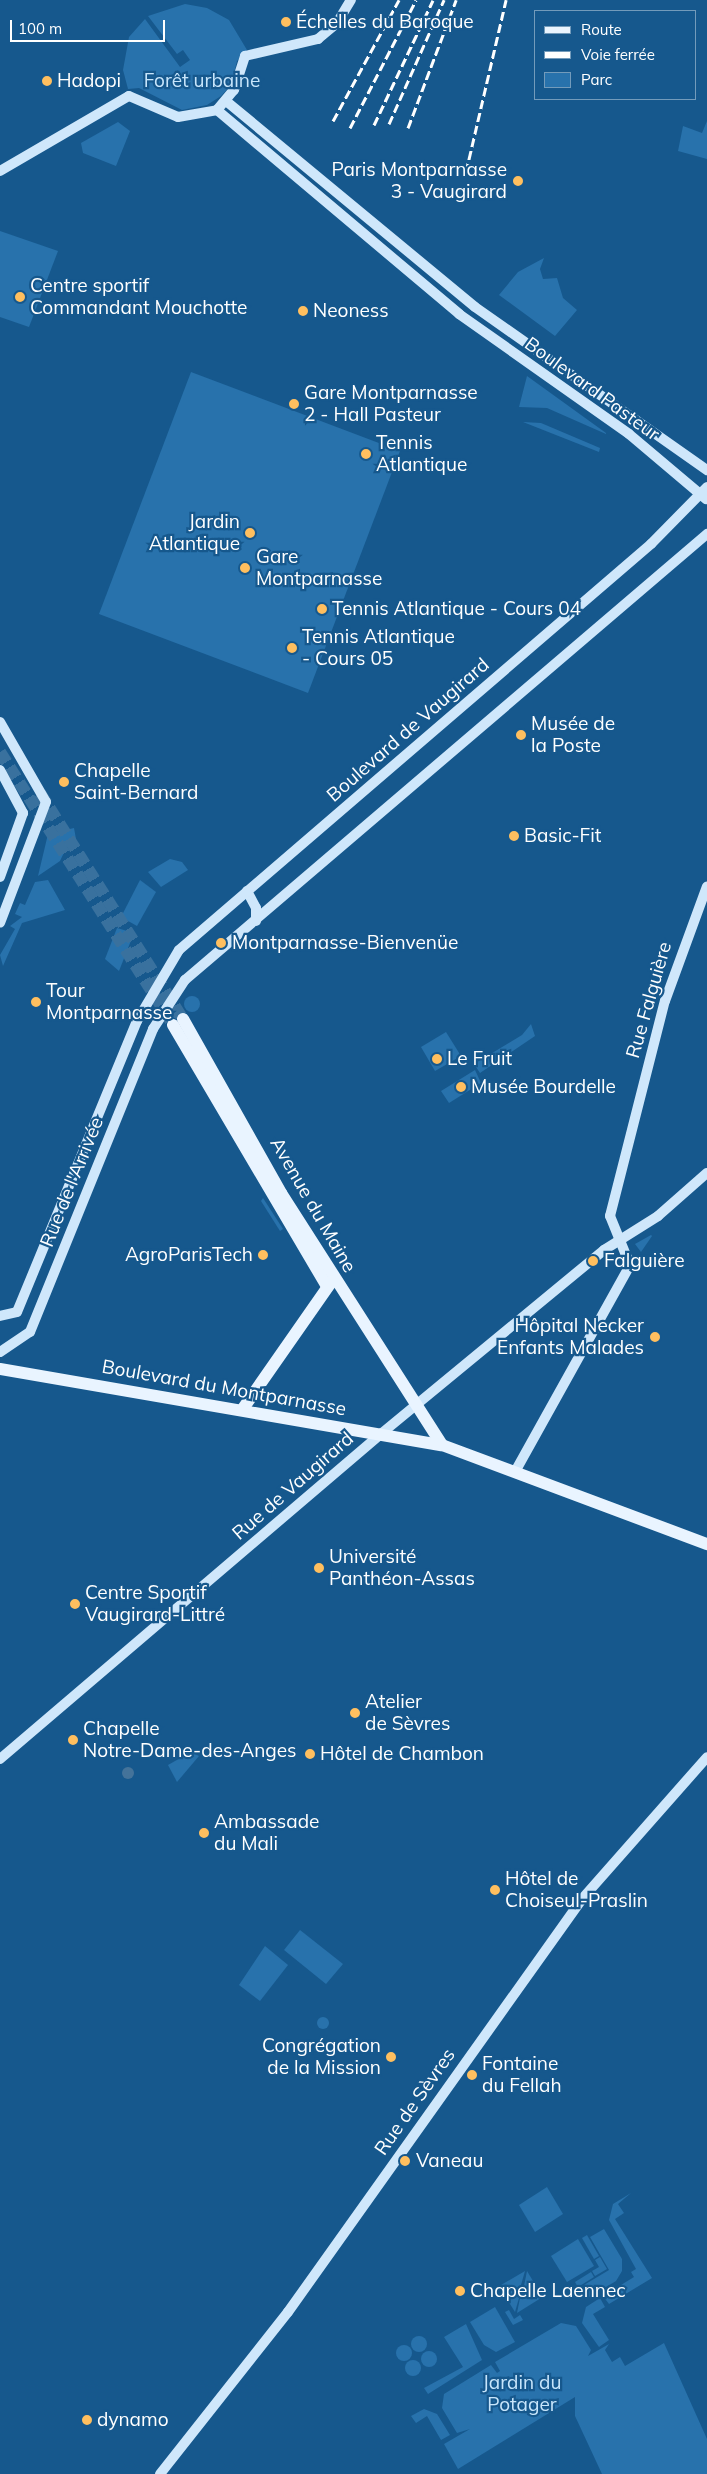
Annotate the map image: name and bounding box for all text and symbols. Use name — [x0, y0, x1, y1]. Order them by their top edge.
scale bar — [12, 10, 168, 42]
legend — [534, 10, 697, 100]
place label: Échelles du Baroque — [296, 11, 474, 33]
marker: Échelles du Baroque — [280, 16, 292, 28]
text: 100 m — [18, 19, 62, 38]
text: Route — [581, 20, 622, 39]
text: Voie ferrée — [581, 45, 655, 64]
place label: Hadopi — [57, 70, 121, 92]
park label: Forêt urbaine — [144, 70, 260, 92]
text: Parc — [581, 70, 612, 89]
marker: Hadopi — [41, 75, 53, 87]
place label: Paris Montparnasse 3 - Vaugirard — [332, 159, 507, 203]
marker: Paris Montparnasse 3 - Vaugirard — [511, 174, 525, 188]
place label: Centre sportif Commandant Mouchotte — [30, 275, 247, 319]
marker: Centre sportif Commandant Mouchotte — [14, 291, 26, 303]
place label: Neoness — [313, 300, 389, 322]
marker: Neoness — [297, 305, 309, 317]
street label: Boulevard Pasteur — [520, 332, 664, 446]
place label: Gare Montparnasse 2 - Hall Pasteur — [304, 382, 478, 426]
marker: Gare Montparnasse 2 - Hall Pasteur — [288, 398, 300, 410]
place label: Tennis Atlantique — [376, 432, 467, 476]
marker: Tennis Atlantique — [360, 448, 372, 460]
place label: Jardin Atlantique — [149, 511, 240, 555]
marker: Jardin Atlantique — [244, 527, 256, 539]
place label: Gare Montparnasse — [256, 546, 382, 590]
marker: Gare Montparnasse — [238, 561, 252, 575]
place label: Tennis Atlantique - Cours 04 — [332, 598, 581, 620]
marker: Tennis Atlantique - Cours 04 — [316, 603, 328, 615]
place label: Tennis Atlantique - Cours 05 — [302, 626, 455, 670]
marker: Tennis Atlantique - Cours 05 — [286, 642, 298, 654]
street label: Boulevard de Vaugirard — [322, 653, 494, 807]
place label: Musée de la Poste — [531, 713, 615, 757]
marker: Musée de la Poste — [515, 729, 527, 741]
place label: Chapelle Saint-Bernard — [74, 760, 198, 804]
marker: Chapelle Saint-Bernard — [58, 776, 70, 788]
place label: Basic-Fit — [524, 825, 601, 847]
marker: Basic-Fit — [508, 830, 520, 842]
place label: Montparnasse-Bienvenüe — [232, 932, 458, 954]
marker: Montparnasse-Bienvenüe — [214, 936, 228, 950]
street label: Rue Falguière — [622, 939, 676, 1061]
place label: Tour Montparnasse — [46, 980, 172, 1024]
marker: Tour Montparnasse — [30, 996, 42, 1008]
place label: Le Fruit — [447, 1048, 512, 1070]
marker: Le Fruit — [431, 1053, 443, 1065]
place label: Musée Bourdelle — [471, 1076, 616, 1098]
marker: Musée Bourdelle — [455, 1081, 467, 1093]
street label: Rue de l'Arrivée — [36, 1114, 108, 1250]
street label: Avenue du Maine — [265, 1133, 361, 1277]
place label: AgroParisTech — [125, 1244, 253, 1266]
marker: AgroParisTech — [257, 1249, 269, 1261]
place label: Falguière — [604, 1250, 685, 1272]
marker: Falguière — [586, 1254, 600, 1268]
place label: Hôpital Necker Enfants Malades — [497, 1315, 644, 1359]
marker: Hôpital Necker Enfants Malades — [648, 1330, 662, 1344]
street label: Boulevard du Montparnasse — [100, 1355, 348, 1421]
street label: Rue de Vaugirard — [228, 1427, 358, 1545]
place label: Université Panthéon-Assas — [329, 1546, 475, 1590]
marker: Université Panthéon-Assas — [313, 1562, 325, 1574]
place label: Centre Sportif Vaugirard-Littré — [85, 1582, 225, 1626]
marker: Centre Sportif Vaugirard-Littré — [69, 1598, 81, 1610]
place label: Atelier de Sèvres — [365, 1691, 450, 1735]
marker: Atelier de Sèvres — [349, 1707, 361, 1719]
place label: Chapelle Notre-Dame-des-Anges — [83, 1718, 297, 1762]
marker: Chapelle Notre-Dame-des-Anges — [67, 1734, 79, 1746]
place label: Hôtel de Chambon — [320, 1743, 484, 1765]
marker: Hôtel de Chambon — [304, 1748, 316, 1760]
place label: Ambassade du Mali — [214, 1811, 319, 1855]
marker: Ambassade du Mali — [198, 1827, 210, 1839]
place label: Hôtel de Choiseul-Praslin — [505, 1868, 648, 1912]
marker: Hôtel de Choiseul-Praslin — [489, 1884, 501, 1896]
place label: Congrégation de la Mission — [262, 2035, 381, 2079]
street label: Rue de Sèvres — [370, 2044, 460, 2160]
marker: Congrégation de la Mission — [385, 2051, 397, 2063]
place label: Fontaine du Fellah — [482, 2053, 562, 2097]
marker: Fontaine du Fellah — [466, 2069, 478, 2081]
place label: Vaneau — [416, 2150, 483, 2172]
marker: Vaneau — [398, 2154, 412, 2168]
place label: Chapelle Laennec — [470, 2280, 626, 2302]
marker: Chapelle Laennec — [454, 2285, 466, 2297]
park label: Jardin du Potager — [483, 2372, 561, 2416]
place label: dynamo — [97, 2409, 169, 2431]
marker: dynamo — [81, 2414, 93, 2426]

